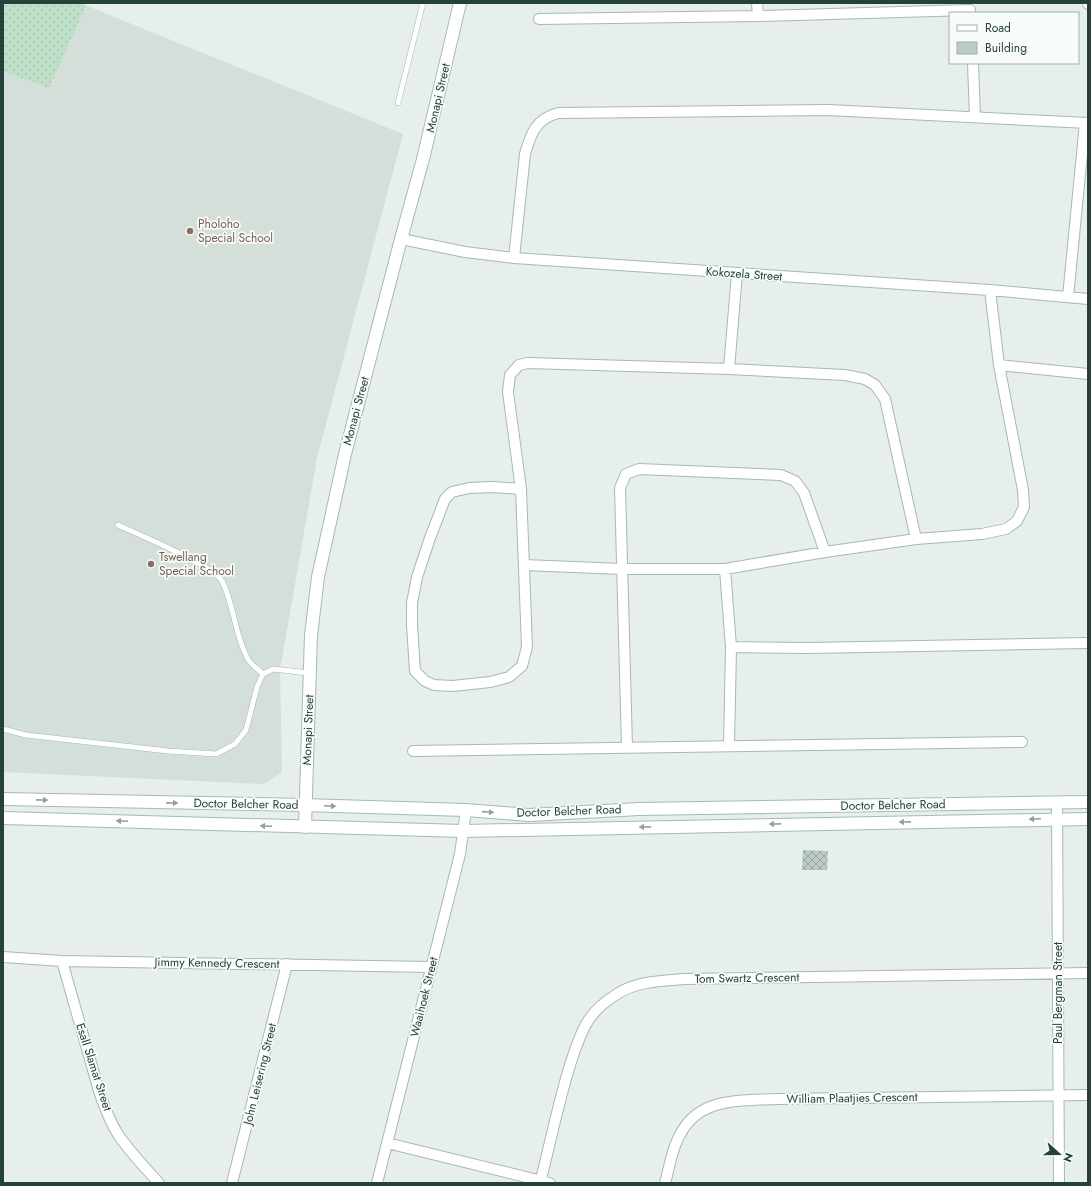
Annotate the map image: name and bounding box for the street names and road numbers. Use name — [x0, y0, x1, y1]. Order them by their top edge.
street label: Monapi Street — [421, 61, 455, 134]
street label: Kokozela Street — [705, 262, 783, 286]
street label: Monapi Street — [338, 374, 374, 447]
street label: Monapi Street — [298, 694, 318, 766]
street label: Doctor Belcher Road — [193, 794, 299, 814]
street label: Doctor Belcher Road — [840, 795, 946, 815]
street label: Doctor Belcher Road — [516, 800, 622, 822]
street label: Paul Bergman Street — [1049, 942, 1067, 1044]
street label: Jimmy Kennedy Crescent — [152, 953, 280, 973]
street label: Waaihoek Street — [405, 955, 443, 1039]
street label: Tom Swartz Crescent — [694, 968, 800, 988]
street label: Esall Slamat Street — [71, 1021, 117, 1113]
street label: John Leisering Street — [238, 1021, 281, 1129]
street label: William Plaatjies Crescent — [786, 1088, 918, 1108]

